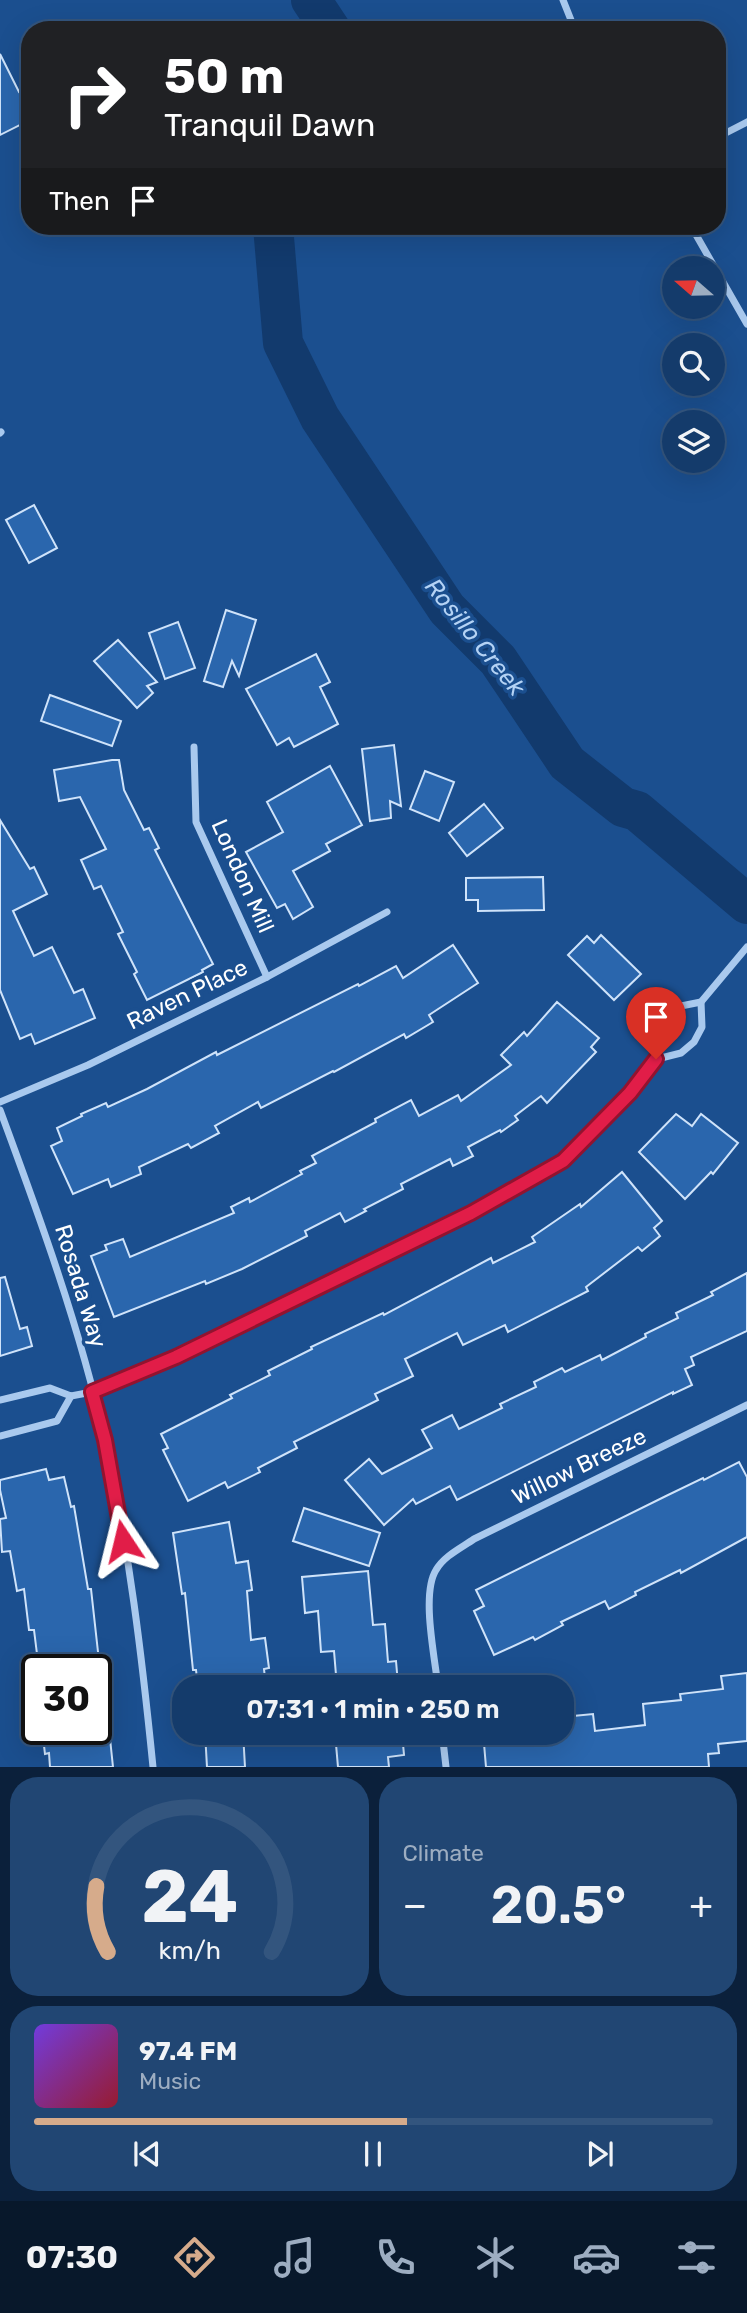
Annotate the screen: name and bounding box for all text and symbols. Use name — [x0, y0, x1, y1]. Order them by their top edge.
text: 50 m — [164, 47, 284, 105]
icon: right — [49, 49, 140, 140]
text: Tranquil Dawn — [164, 106, 375, 144]
icon: arrive — [124, 182, 162, 220]
text: Then — [49, 186, 110, 217]
north arrow — [662, 256, 724, 318]
map controls — [662, 256, 725, 473]
button: search — [662, 333, 725, 396]
button: layers — [662, 410, 725, 473]
water label: Rosillo Creek — [419, 573, 531, 702]
street label: London Mill — [206, 815, 280, 937]
street label: Raven Place — [122, 953, 252, 1035]
pin — [626, 987, 686, 1059]
icon: arrive — [637, 998, 675, 1036]
street label: Rosada Way — [49, 1221, 113, 1351]
street label: Willow Breeze — [507, 1421, 651, 1511]
position arrow — [86, 1504, 160, 1578]
speed limit sign: 30 — [21, 1654, 112, 1745]
text: 07:31 · 1 min · 250 m — [246, 1694, 500, 1725]
text: Climate — [403, 1839, 484, 1867]
text: 24 — [141, 1855, 238, 1941]
text: 20.5° — [491, 1874, 626, 1936]
text: − — [403, 1882, 427, 1928]
text: + — [689, 1882, 713, 1928]
text: km/h — [158, 1936, 220, 1965]
text: 97.4 FM — [139, 2036, 237, 2067]
text: Music — [139, 2067, 201, 2095]
icon: previous — [128, 2135, 166, 2173]
icon: pause — [354, 2135, 392, 2173]
icon: next — [581, 2135, 619, 2173]
icon: directions — [170, 2233, 219, 2282]
icon: music — [270, 2233, 319, 2282]
icon: phone — [371, 2233, 420, 2282]
icon: climate — [471, 2233, 520, 2282]
icon: car — [572, 2233, 621, 2282]
icon: filters — [672, 2233, 721, 2282]
text: 07:30 — [26, 2238, 118, 2276]

